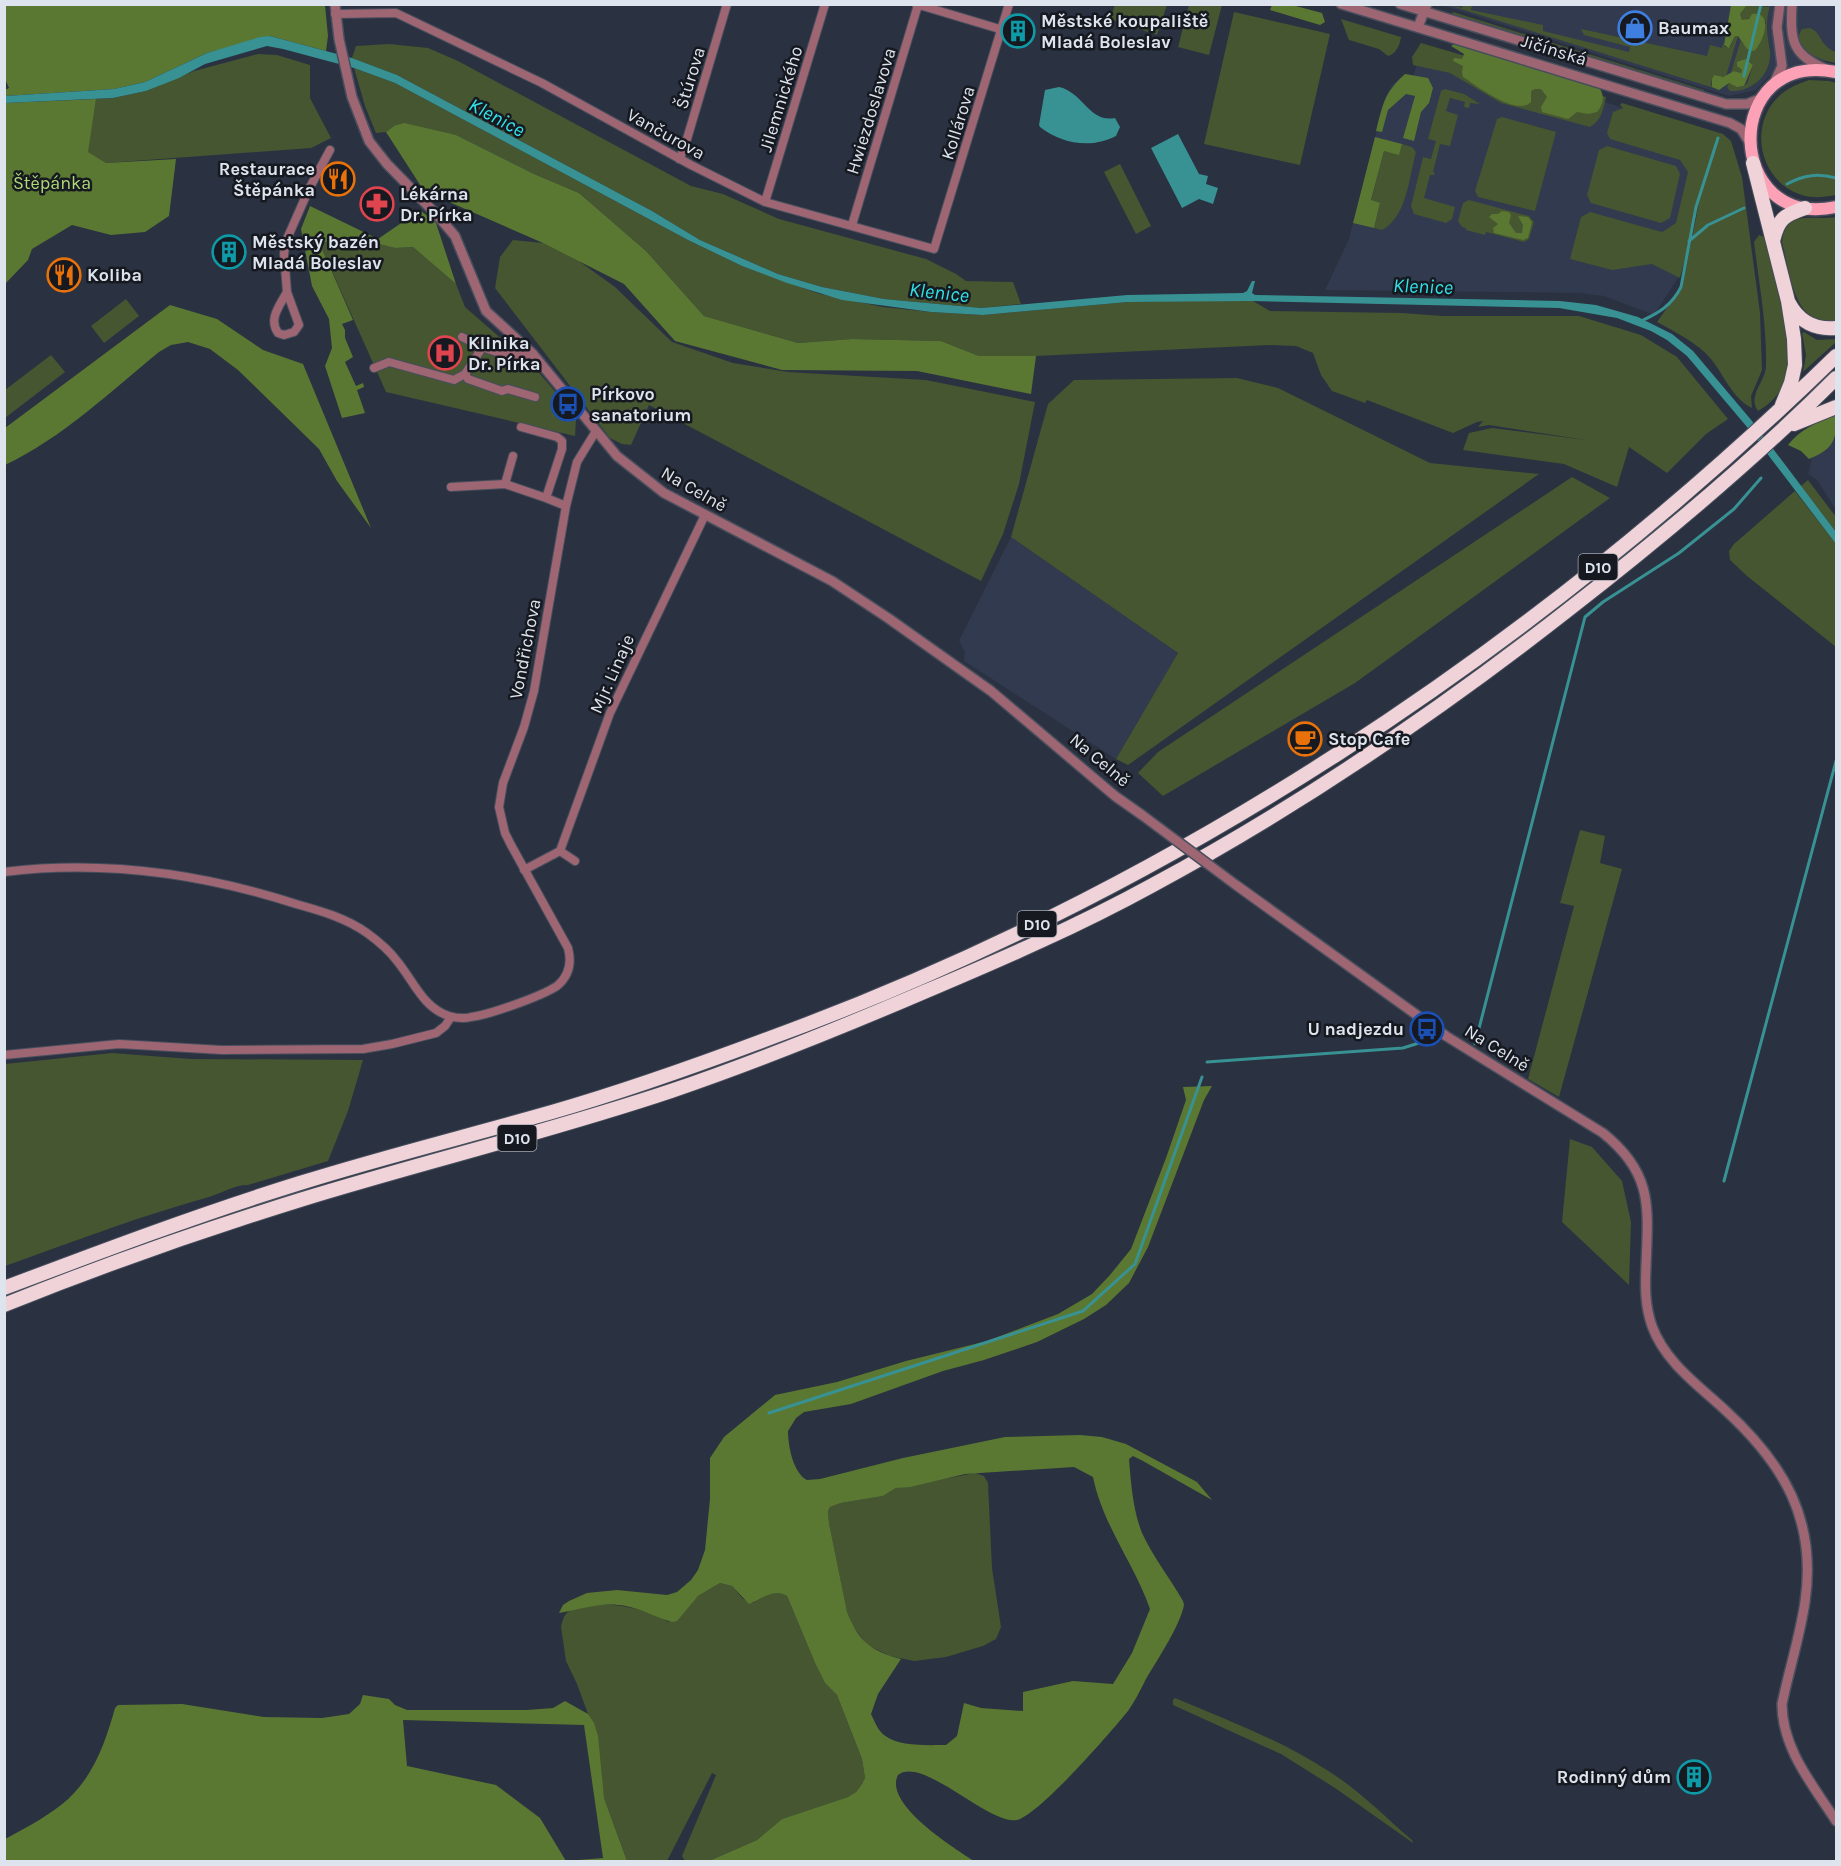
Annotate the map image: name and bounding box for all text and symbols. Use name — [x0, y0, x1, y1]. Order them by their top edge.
place label: Městské koupaliště Mladá Boleslav — [1041, 10, 1208, 53]
shop icon: Baumax — [1617, 10, 1653, 46]
building icon: Městské koupaliště Mladá Boleslav — [1000, 13, 1036, 49]
place label: Baumax — [1658, 17, 1729, 39]
street label: Jičínská — [1518, 30, 1590, 70]
street label: Jilemnického — [754, 43, 808, 155]
street label: Štúrova — [670, 44, 710, 112]
street label: Hwiezdoslavova — [841, 45, 901, 177]
street label: Kollárova — [936, 83, 980, 163]
water label: Klenice — [465, 93, 529, 142]
street label: Vančurova — [623, 104, 709, 164]
place label: Restaurace Štěpánka — [219, 158, 315, 201]
restaurant icon: Restaurace Štěpánka — [320, 161, 356, 197]
park label: Štěpánka — [13, 172, 91, 194]
place label: Lékárna Dr. Pírka — [400, 183, 472, 226]
pharmacy icon: Lékárna Dr. Pírka — [359, 186, 395, 222]
place label: Městský bazén Mladá Boleslav — [252, 231, 382, 274]
building icon: Městský bazén Mladá Boleslav — [211, 234, 247, 270]
restaurant icon: Koliba — [46, 257, 82, 293]
place label: Koliba — [87, 264, 142, 286]
water label: Klenice — [1393, 274, 1453, 299]
water label: Klenice — [908, 278, 970, 307]
place label: Klinika Dr. Pírka — [468, 332, 540, 375]
hospital icon: Klinika Dr. Pírka — [427, 335, 463, 371]
place label: Pírkovo sanatorium — [591, 383, 691, 426]
bus stop icon: Pírkovo sanatorium — [550, 386, 586, 422]
street label: Na Celně — [657, 461, 731, 517]
road number: D10 — [1578, 554, 1618, 580]
street label: Vondřichova — [504, 597, 546, 701]
street label: Mjr. Linaje — [585, 631, 639, 717]
cafe icon: Stop Cafe — [1287, 721, 1323, 757]
street label: Na Celně — [1065, 728, 1135, 792]
place label: Stop Cafe — [1328, 728, 1410, 750]
road number: D10 — [1018, 911, 1056, 937]
bus stop icon: U nadjezdu — [1409, 1011, 1445, 1047]
place label: U nadjezdu — [1307, 1018, 1404, 1040]
street label: Na Celně — [1461, 1020, 1533, 1076]
road number: D10 — [498, 1125, 536, 1151]
building icon: Rodinný dům — [1676, 1759, 1712, 1795]
place label: Rodinný dům — [1557, 1766, 1671, 1788]

